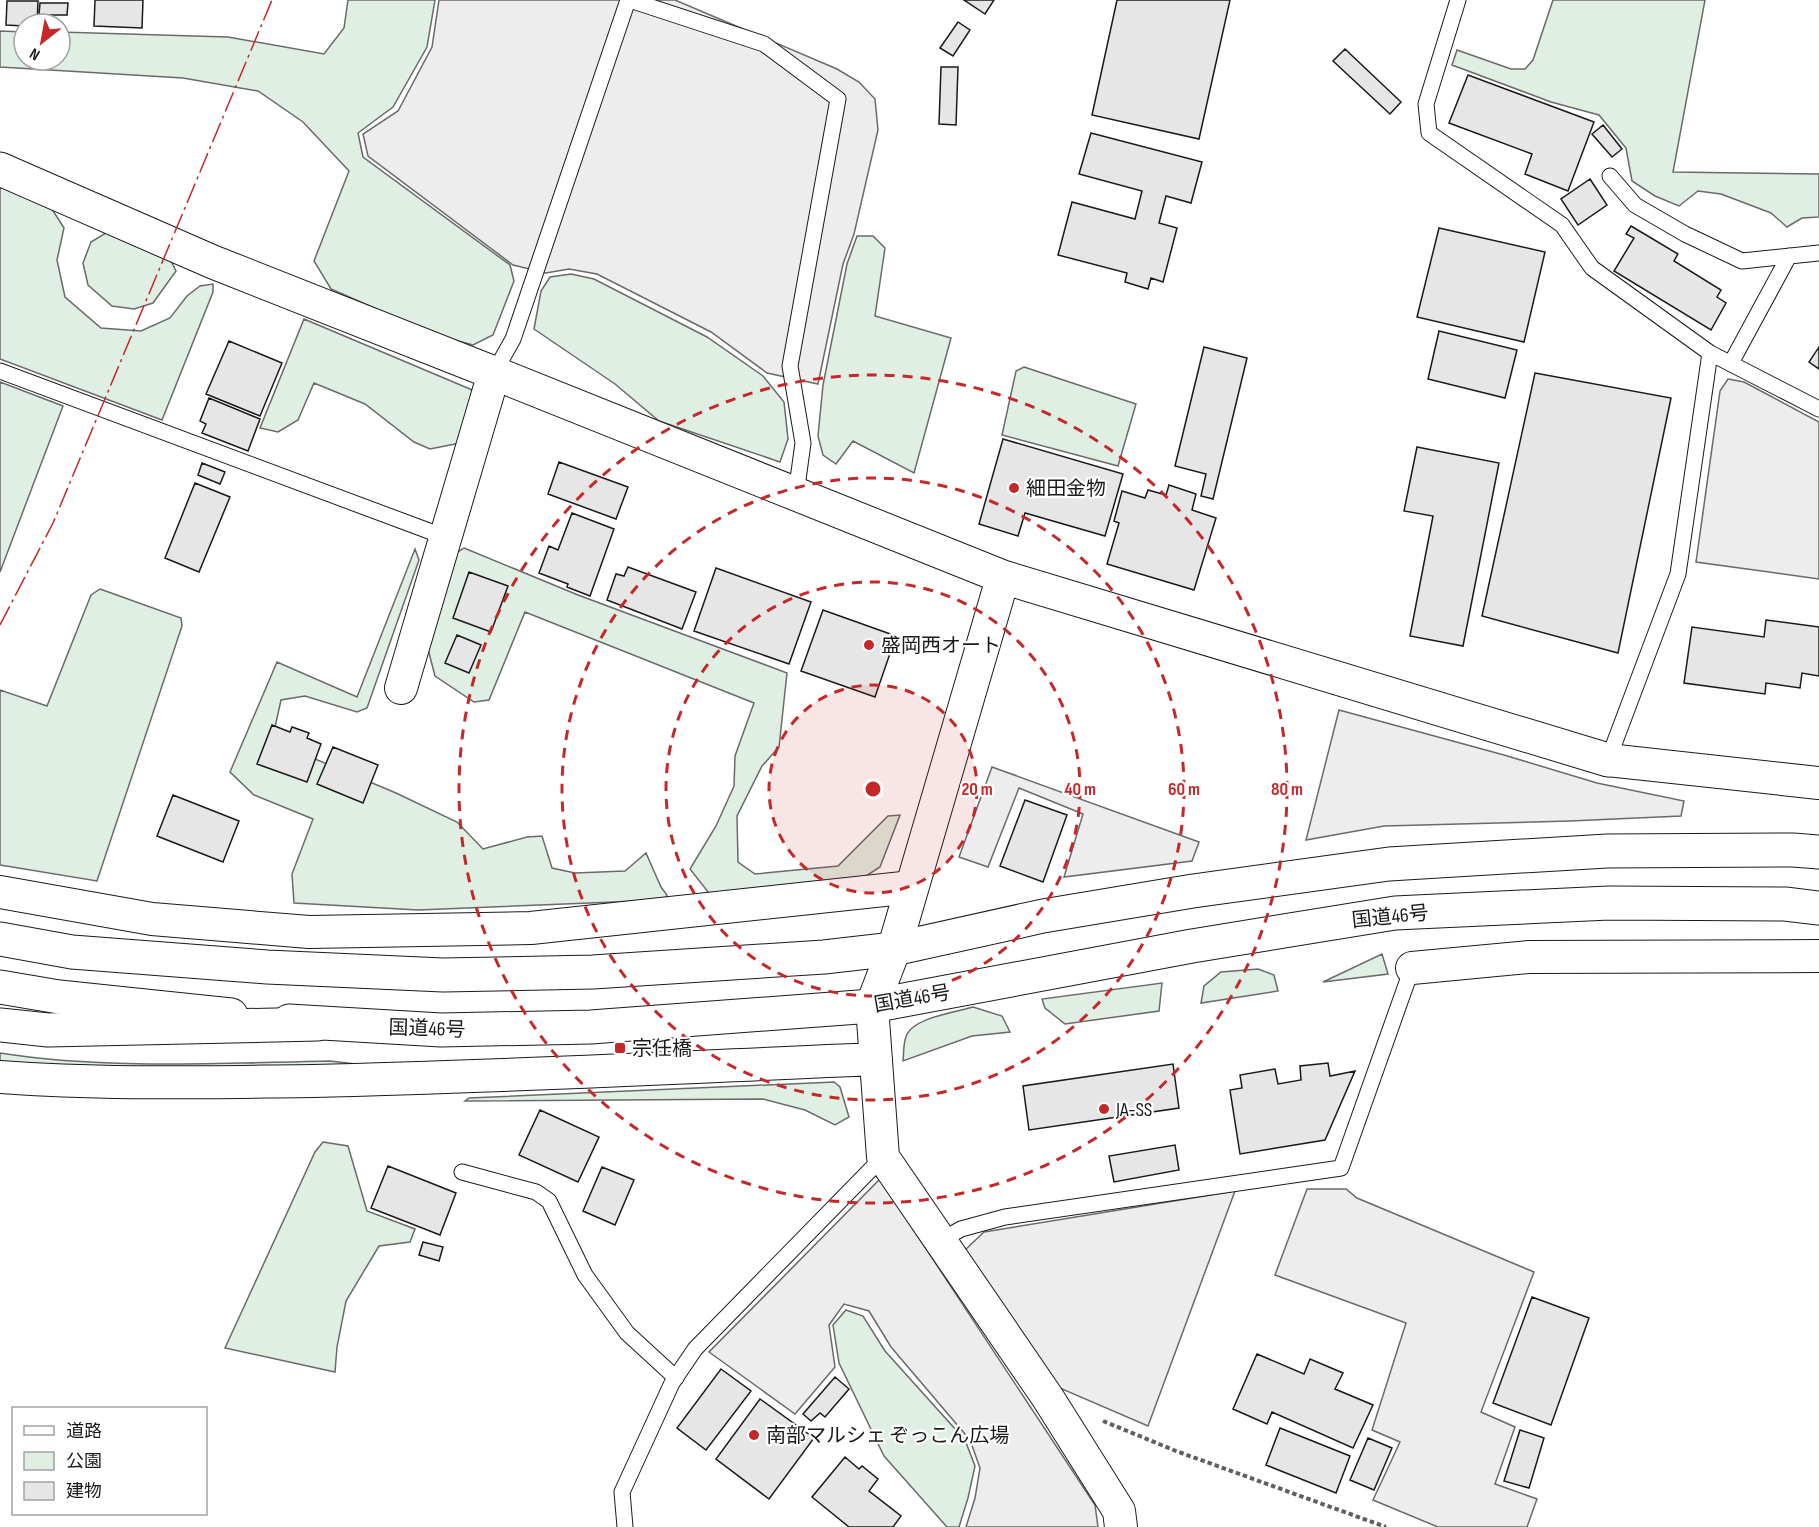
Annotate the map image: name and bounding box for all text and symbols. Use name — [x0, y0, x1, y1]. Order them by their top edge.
north arrow — [12, 12, 72, 72]
text: N — [26, 43, 44, 64]
place label: 細田金物 — [1026, 477, 1106, 501]
marker: 細田金物 — [1007, 481, 1021, 495]
place label: 盛岡西オート — [881, 634, 1001, 658]
marker: 盛岡西オート — [862, 638, 876, 652]
centre of rings — [863, 779, 883, 799]
text: 20 m — [961, 779, 993, 800]
text: 40 m — [1064, 779, 1096, 800]
text: 60 m — [1168, 779, 1200, 800]
text: 80 m — [1271, 779, 1303, 800]
street label: 国道46号 — [1350, 901, 1430, 933]
street label: 国道46号 — [872, 980, 952, 1017]
street label: 国道46号 — [388, 1016, 466, 1042]
place label: 宗任橋 — [632, 1037, 692, 1061]
marker: 宗任橋 — [613, 1041, 627, 1055]
place label: JA-SS — [1115, 1098, 1152, 1122]
marker: JA-SS — [1097, 1102, 1111, 1116]
legend — [12, 1407, 207, 1515]
text: 道路 — [66, 1421, 102, 1442]
place label: 南部マルシェ ぞっこん広場 — [766, 1424, 1009, 1448]
marker: 南部マルシェ ぞっこん広場 — [747, 1428, 761, 1442]
text: 公園 — [66, 1451, 102, 1472]
text: 建物 — [66, 1481, 102, 1502]

